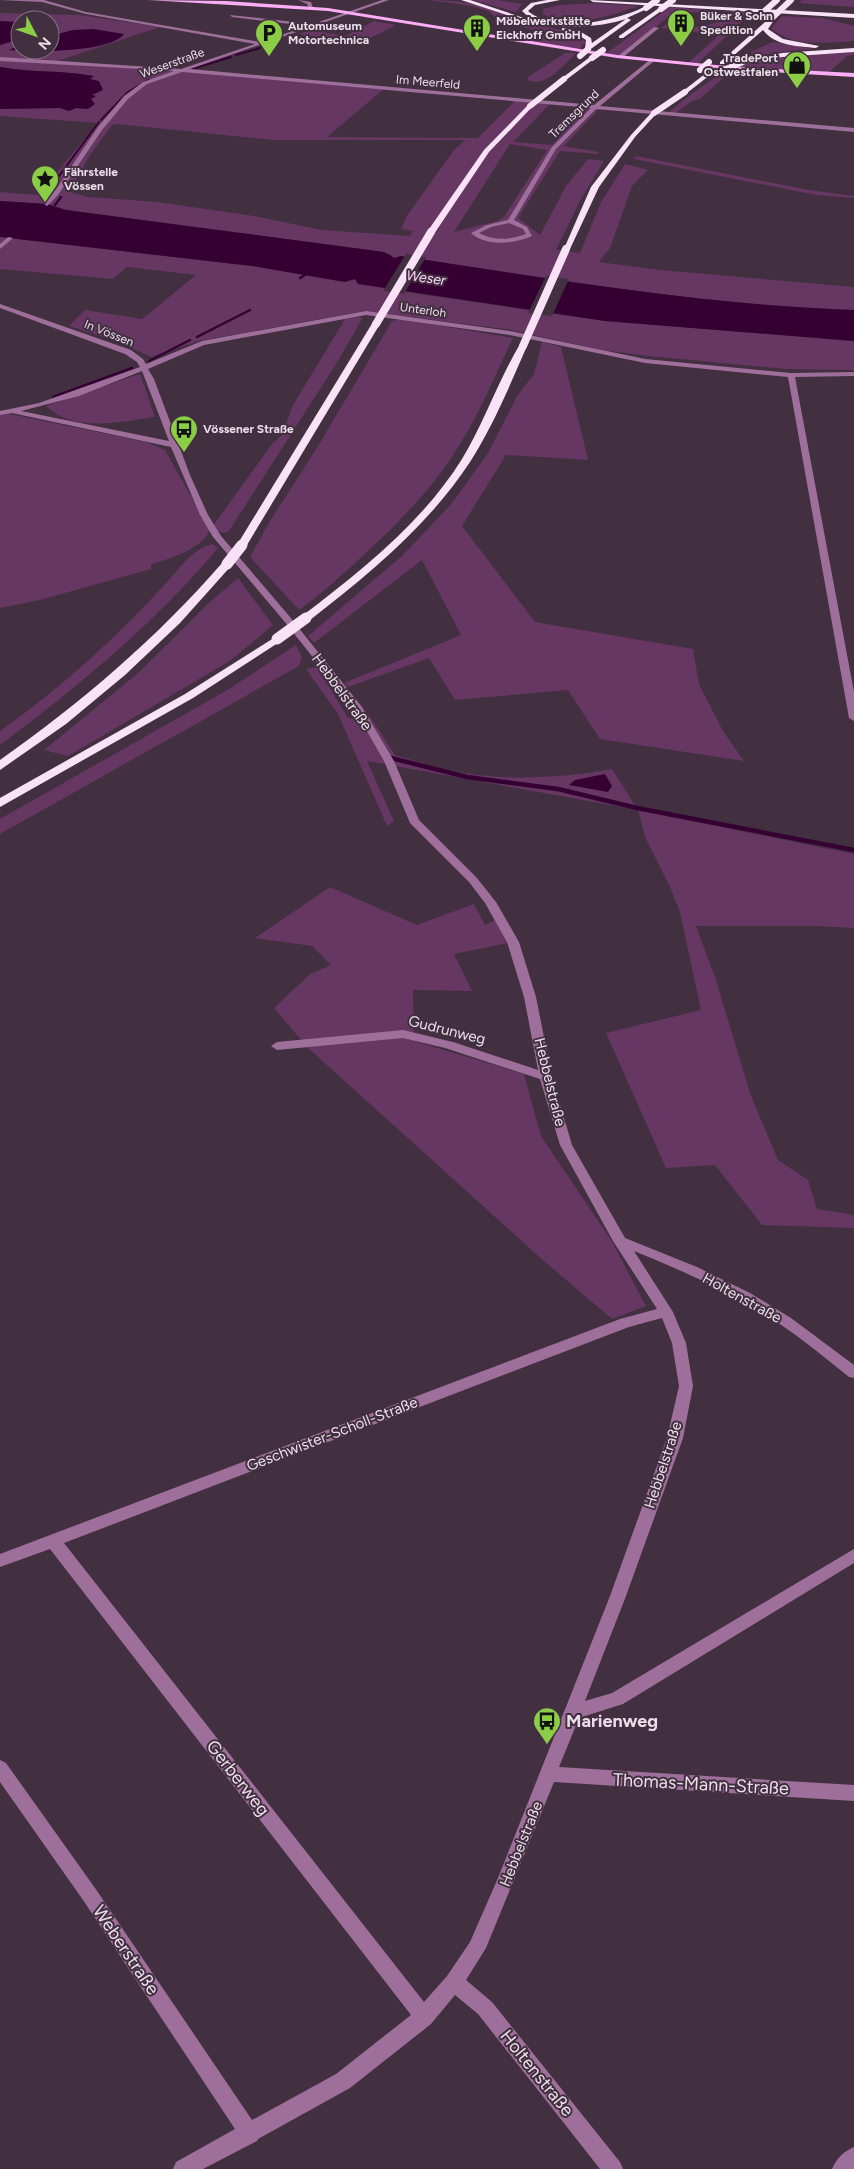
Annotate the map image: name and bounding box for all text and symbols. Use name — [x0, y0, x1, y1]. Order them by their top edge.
building icon: Büker & Sohn Spedition — [666, 8, 696, 47]
place label: Büker & Sohn Spedition — [700, 9, 773, 37]
north arrow — [10, 10, 60, 60]
building icon: Möbelwerkstätte Eickhoff GmbH — [462, 13, 492, 52]
place label: Möbelwerkstätte Eickhoff GmbH — [496, 14, 591, 42]
parking icon: Automuseum Motortechnica — [254, 18, 284, 57]
place label: Automuseum Motortechnica — [288, 19, 369, 47]
text: N — [34, 34, 54, 53]
street label: Weserstraße — [138, 45, 206, 81]
shop icon: TradePort Ostwestfalen — [782, 50, 812, 89]
place label: TradePort Ostwestfalen — [704, 51, 778, 79]
street label: Im Meerfeld — [395, 72, 461, 92]
street label: Tremsgrund — [546, 87, 602, 141]
place icon: Fährstelle Vössen — [30, 164, 60, 203]
place label: Fährstelle Vössen — [64, 165, 118, 193]
water label: Weser — [405, 267, 448, 289]
street label: Unterloh — [399, 300, 447, 320]
street label: In Vössen — [82, 317, 136, 349]
bus stop icon: Vössener Straße — [169, 414, 199, 453]
place label: Vössener Straße — [203, 422, 294, 436]
street label: Hebbelstraße — [308, 650, 376, 734]
street label: Gudrunweg — [407, 1012, 487, 1048]
street label: Hebbelstraße — [530, 1036, 570, 1128]
street label: Holtenstraße — [699, 1269, 785, 1327]
street label: Geschwister-Scholl-Straße — [244, 1393, 420, 1475]
street label: Hebbelstraße — [640, 1419, 686, 1511]
bus stop icon: Marienweg — [532, 1706, 562, 1745]
place label: Marienweg — [566, 1710, 658, 1732]
street label: Gerberweg — [202, 1736, 274, 1820]
street label: Thomas-Mann-Straße — [613, 1768, 790, 1800]
street label: Hebbelstraße — [496, 1799, 546, 1889]
street label: Weberstraße — [88, 1901, 164, 1999]
street label: Holtenstraße — [495, 2025, 579, 2121]

